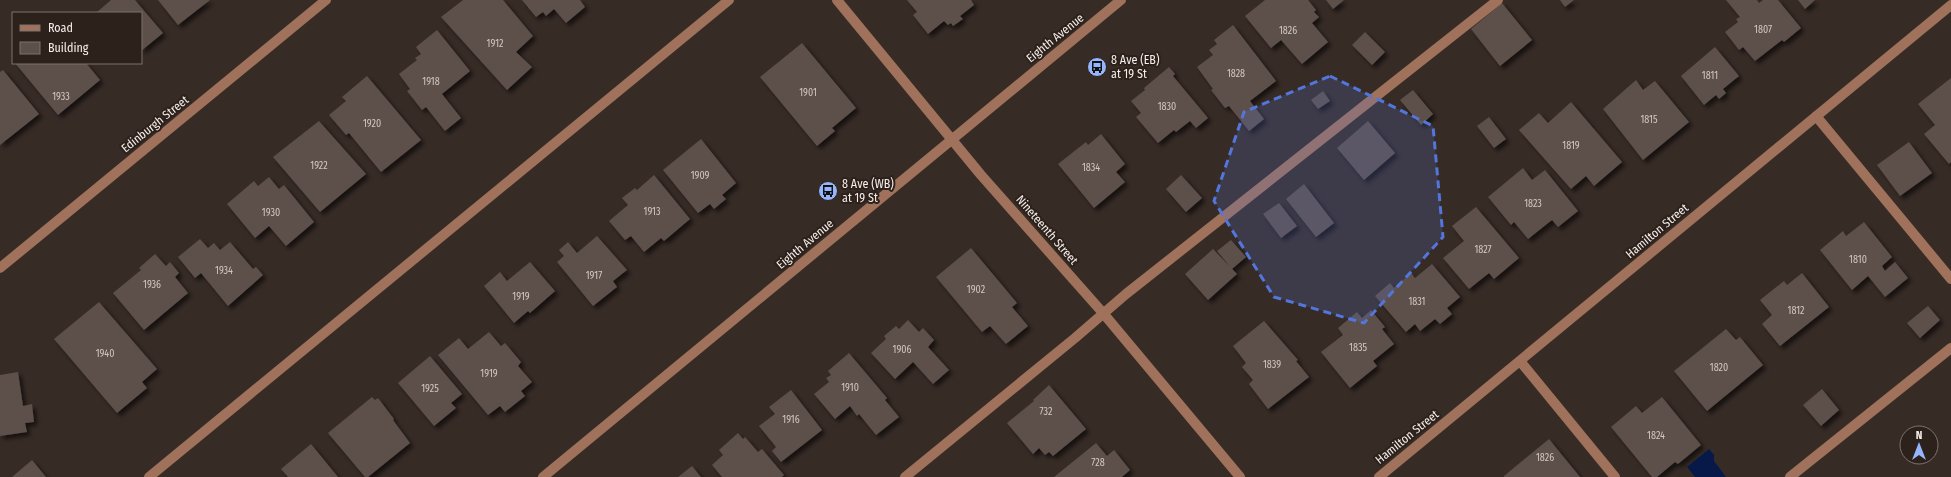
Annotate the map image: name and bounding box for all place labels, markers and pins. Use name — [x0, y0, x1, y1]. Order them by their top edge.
place label: 8 Ave (EB) at 19 St — [1111, 53, 1160, 81]
bus stop icon: 8 Ave (EB) at 19 St — [1086, 56, 1108, 78]
place label: 8 Ave (WB) at 19 St — [842, 177, 894, 205]
bus stop icon: 8 Ave (WB) at 19 St — [817, 180, 839, 202]

